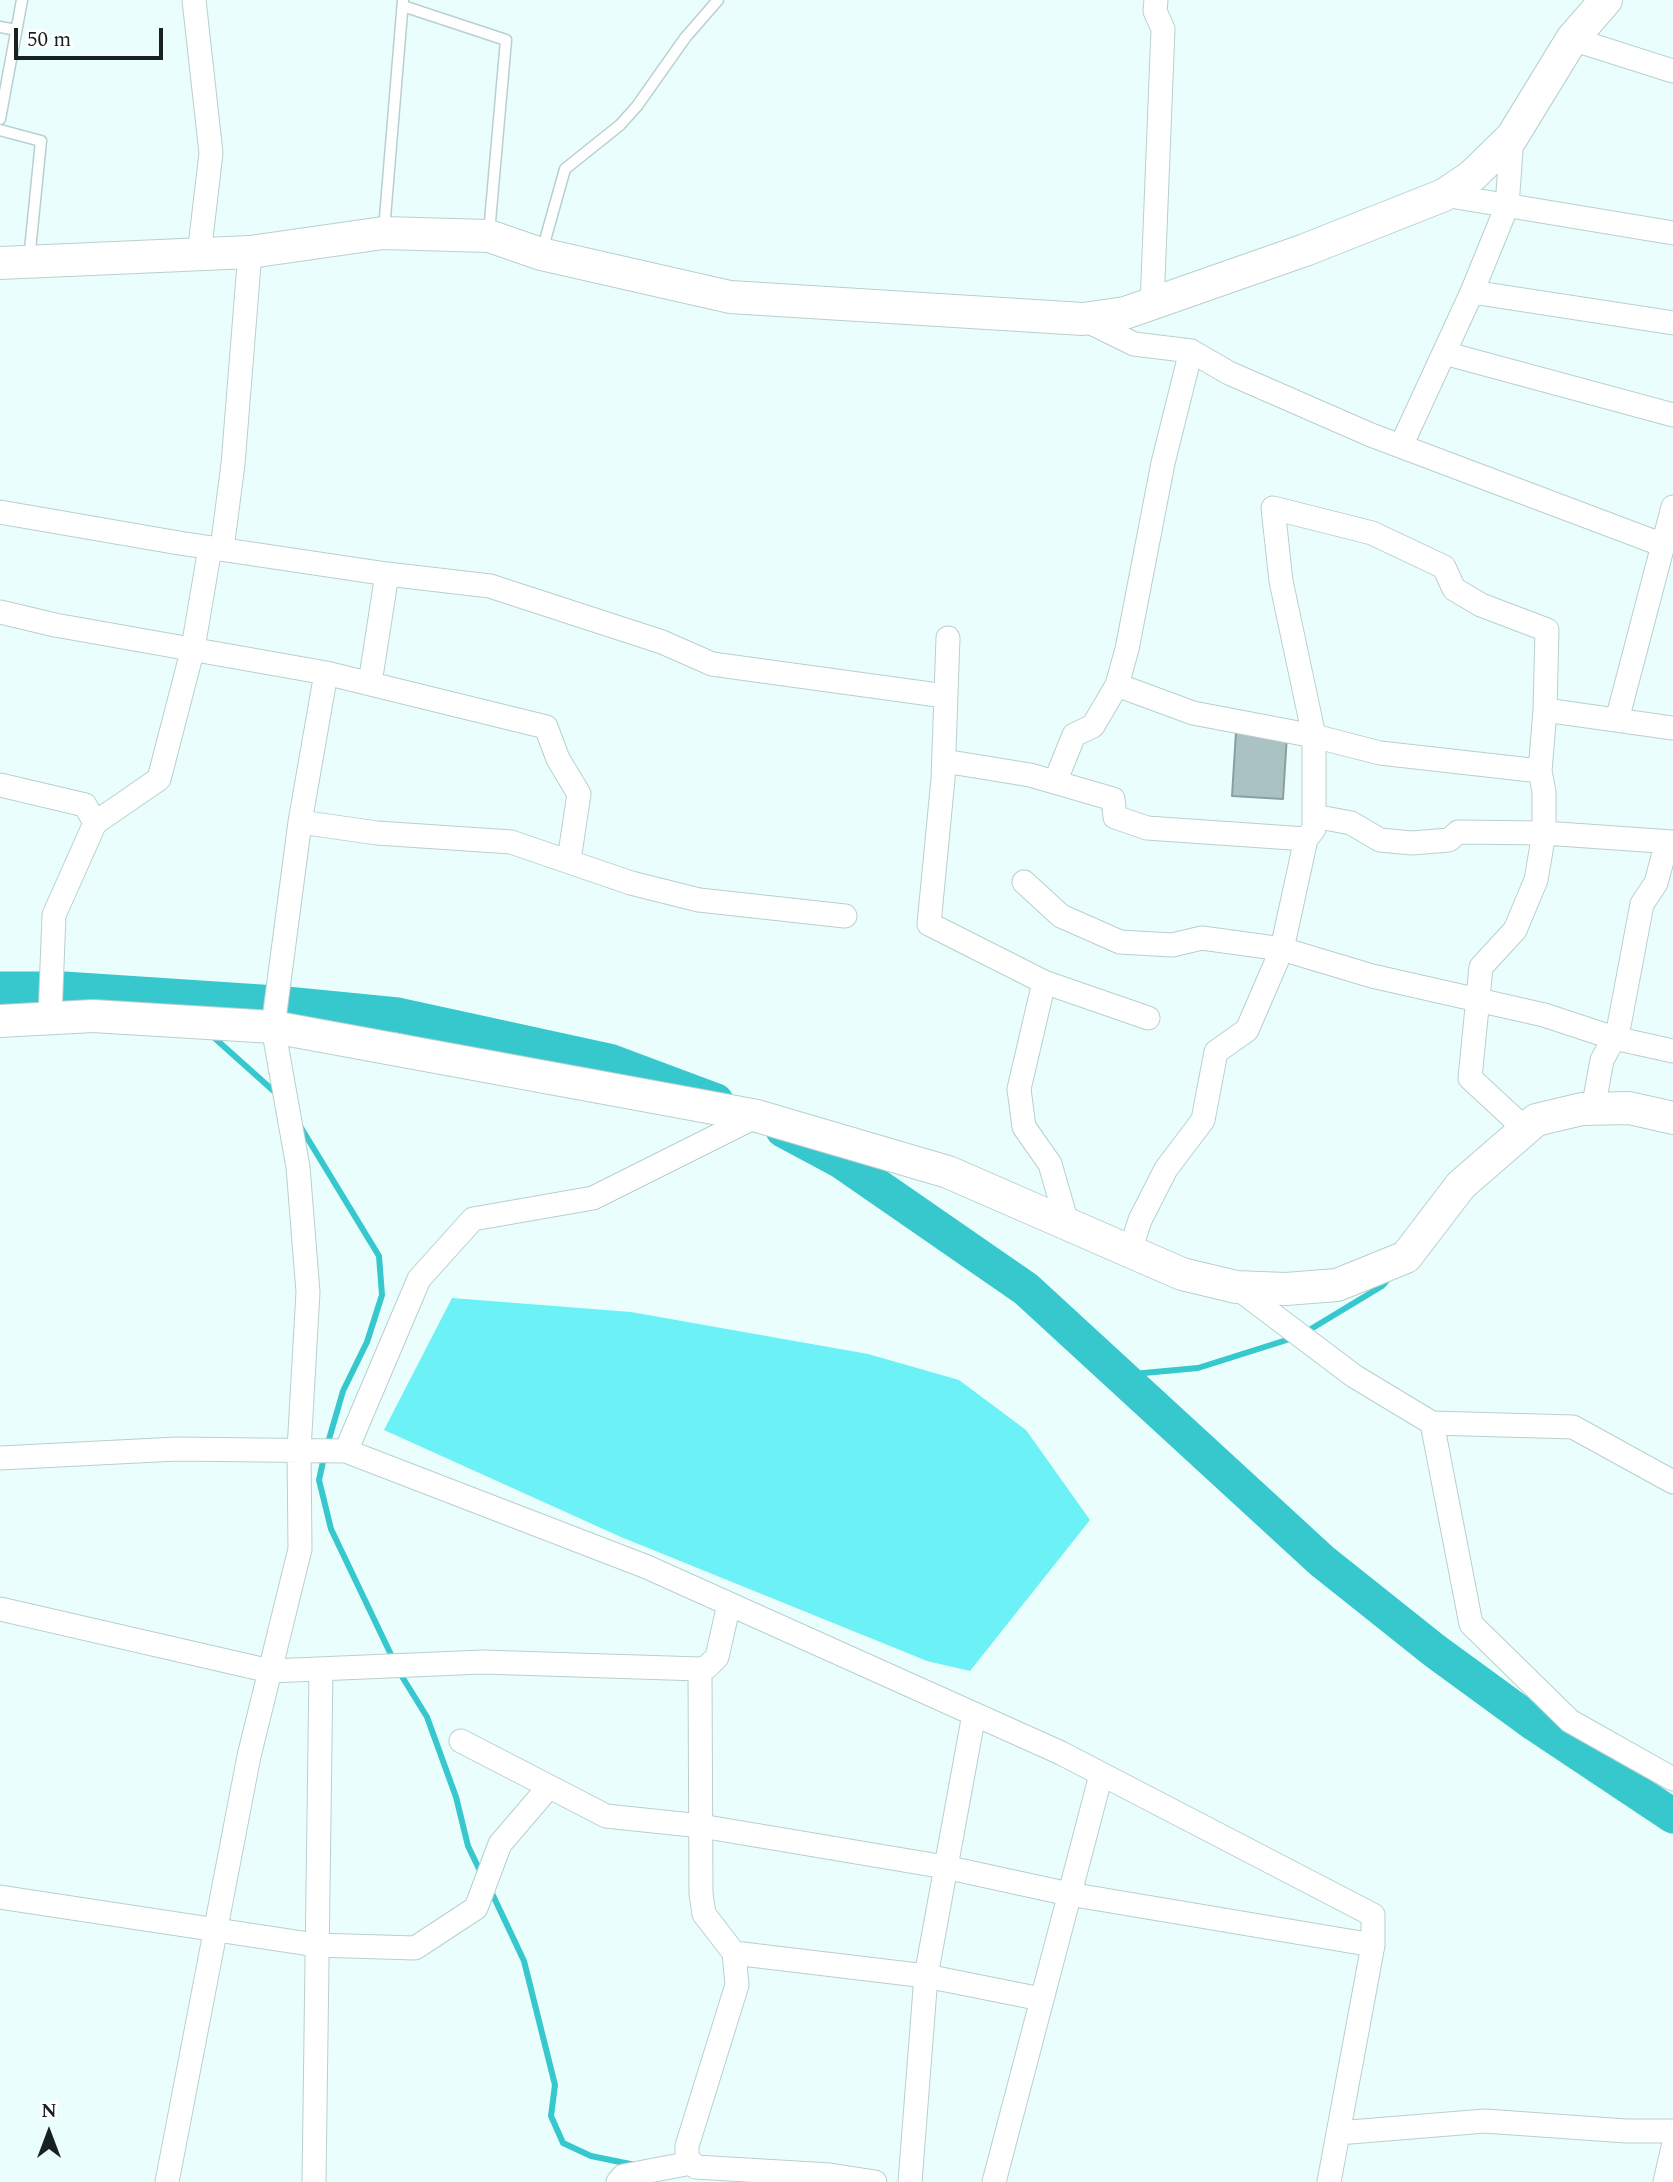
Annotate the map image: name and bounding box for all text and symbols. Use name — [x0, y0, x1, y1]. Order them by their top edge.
scale bar — [18, 14, 166, 58]
text: 50 m — [27, 24, 71, 56]
text: N — [41, 2097, 57, 2126]
north arrow — [14, 2098, 84, 2168]

